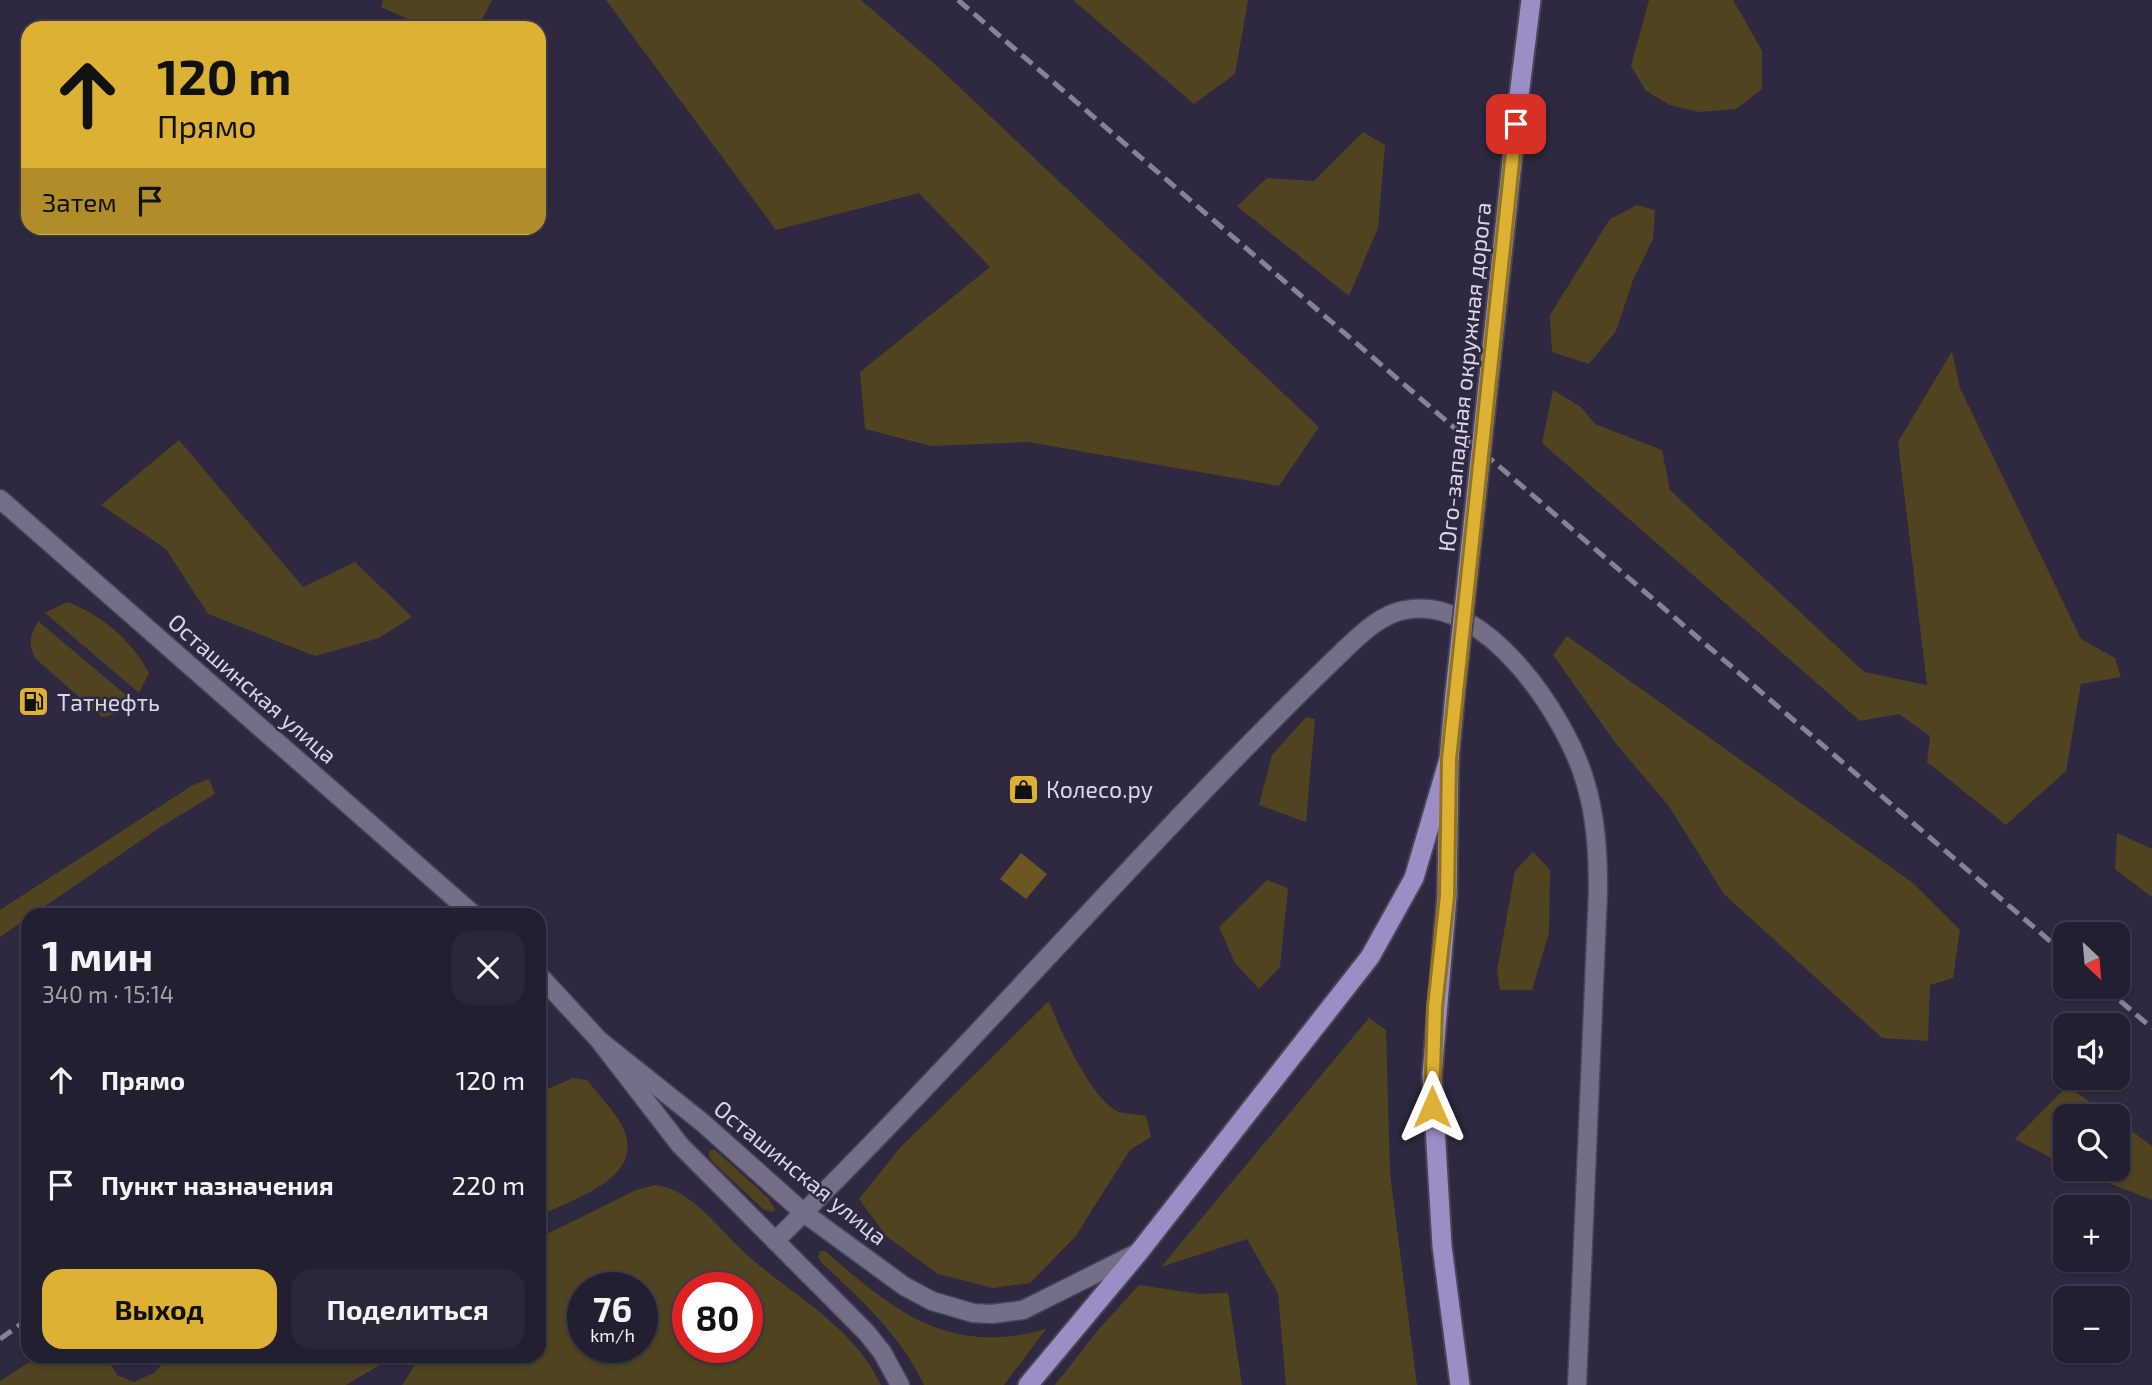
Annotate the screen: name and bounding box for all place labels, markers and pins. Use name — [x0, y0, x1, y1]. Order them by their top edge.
pin — [1486, 94, 1546, 154]
fuel station icon: Татнефть — [17, 685, 51, 719]
place label: Татнефть — [57, 688, 160, 716]
shop icon: Колесо.ру — [1006, 772, 1040, 806]
place label: Колесо.ру — [1046, 775, 1153, 804]

